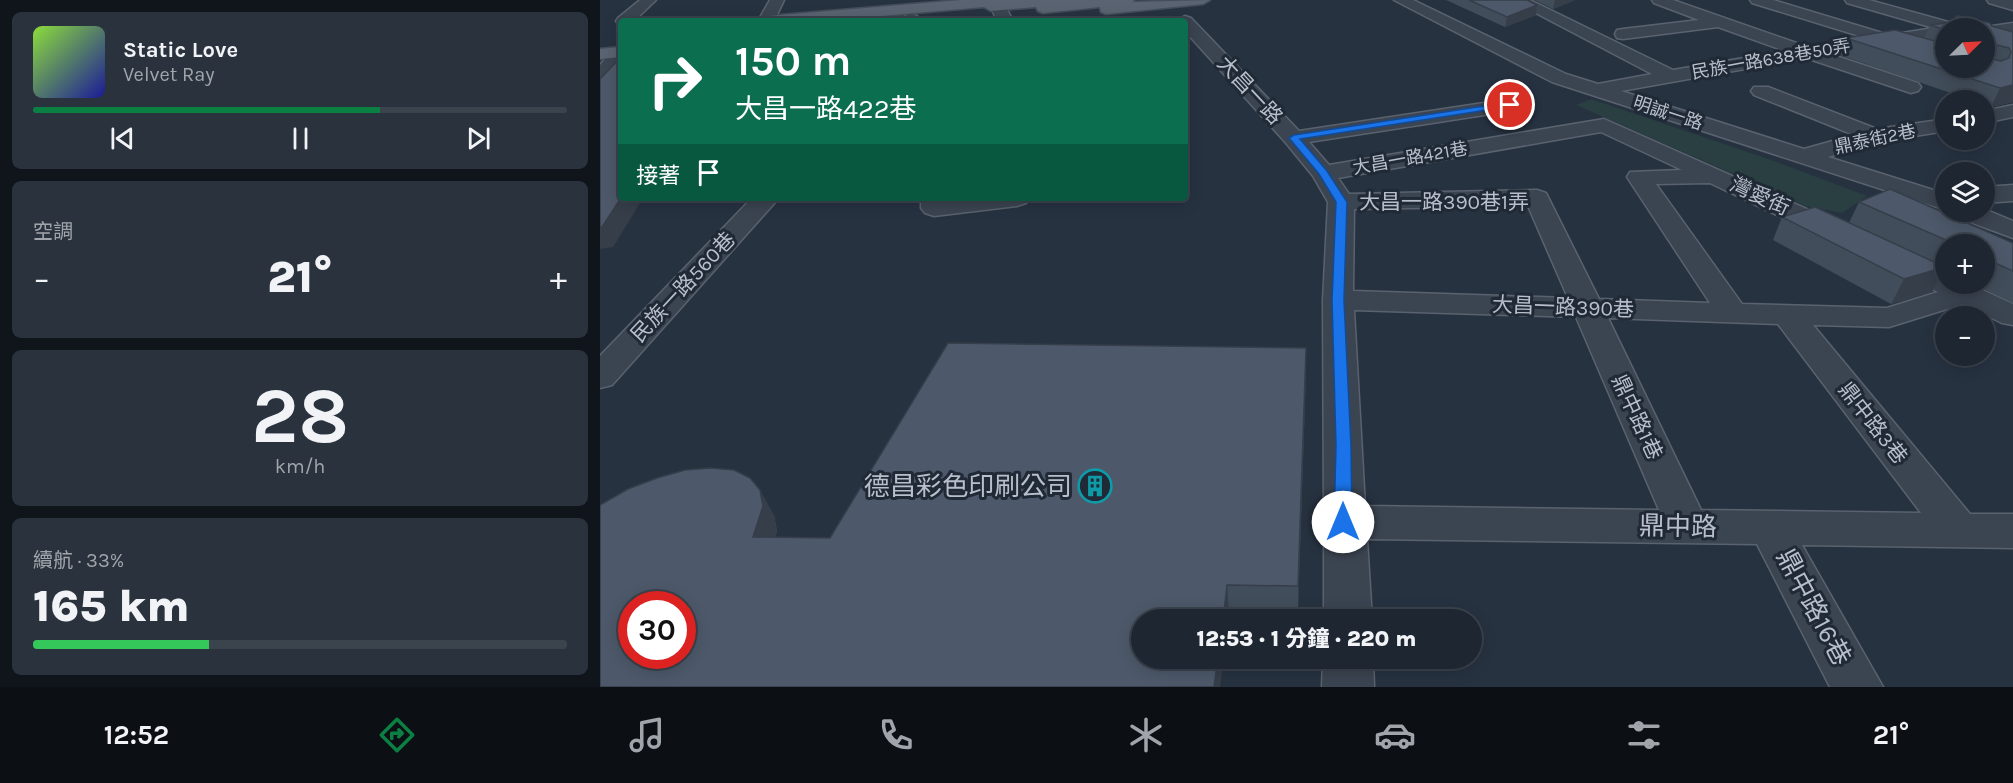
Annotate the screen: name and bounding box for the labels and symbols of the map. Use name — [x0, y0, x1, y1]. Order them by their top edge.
north arrow — [1935, 18, 1995, 78]
street label: 民族一路638巷50弄 — [1690, 34, 1852, 84]
street label: 大昌一路 — [1213, 51, 1287, 129]
pin — [1484, 79, 1535, 130]
street label: 明誠一路 — [1630, 91, 1706, 135]
street label: 鼎泰街2巷 — [1832, 120, 1918, 158]
street label: 大昌一路421巷 — [1351, 137, 1469, 179]
street label: 灣愛街 — [1726, 172, 1794, 220]
street label: 大昌一路390巷1弄 — [1359, 190, 1529, 214]
street label: 民族一路560巷 — [626, 227, 740, 347]
street label: 大昌一路390巷 — [1492, 293, 1634, 321]
street label: 鼎中路1巷 — [1607, 371, 1667, 463]
street label: 鼎中路3巷 — [1834, 378, 1912, 468]
building icon: 德昌彩色印刷公司 — [1077, 468, 1113, 504]
place label: 德昌彩色印刷公司 — [864, 471, 1072, 502]
position arrow — [1311, 490, 1375, 554]
street label: 鼎中路 — [1639, 510, 1717, 543]
street label: 鼎中路16巷 — [1770, 544, 1857, 671]
speed limit sign: 30 — [618, 591, 696, 669]

